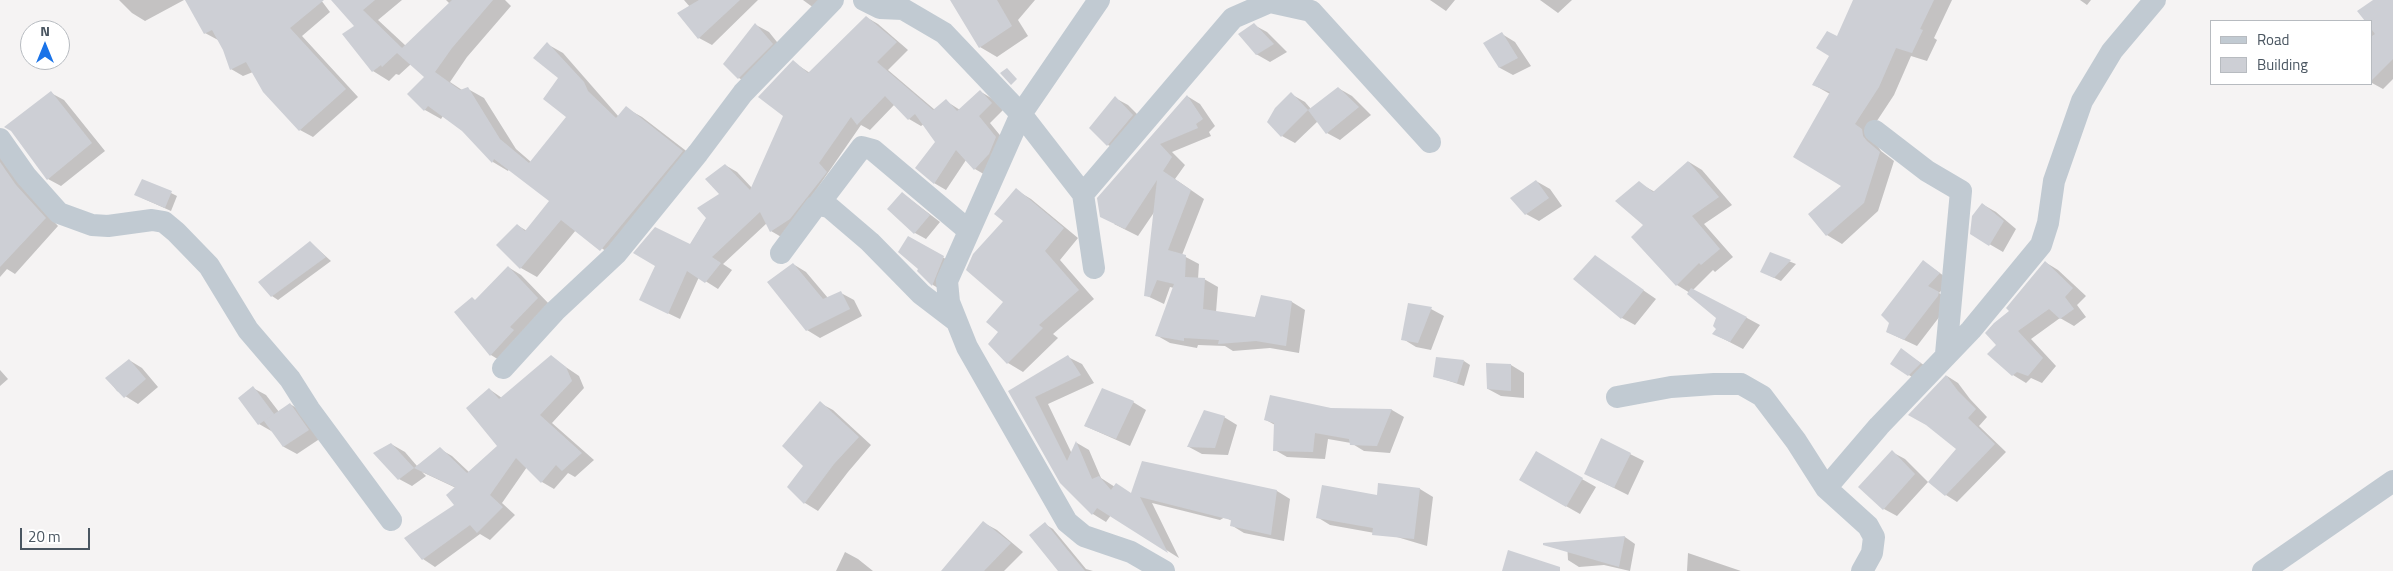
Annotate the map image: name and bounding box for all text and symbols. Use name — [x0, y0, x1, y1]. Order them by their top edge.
north arrow — [20, 20, 70, 70]
text: N — [40, 20, 50, 41]
legend — [2210, 20, 2373, 85]
text: Road — [2257, 28, 2289, 51]
text: Building — [2257, 53, 2308, 76]
scale bar — [22, 518, 92, 550]
text: 20 m — [28, 525, 61, 548]

